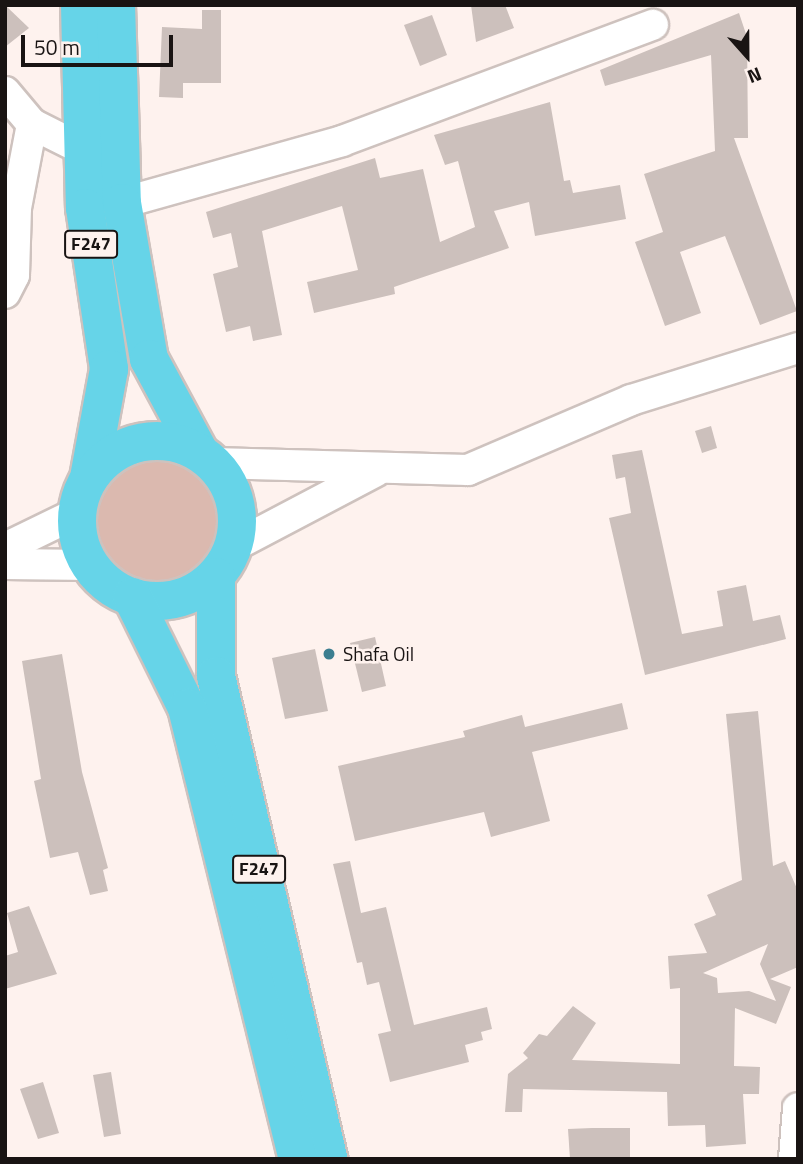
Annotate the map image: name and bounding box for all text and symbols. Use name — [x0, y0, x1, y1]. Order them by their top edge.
scale bar — [24, 21, 177, 65]
north arrow — [712, 21, 782, 91]
text: 50 m — [34, 31, 80, 63]
text: N — [743, 60, 766, 92]
road number: F247 — [63, 230, 119, 258]
place label: Shafa Oil — [343, 643, 414, 665]
marker: Shafa Oil — [321, 646, 337, 662]
road number: F247 — [231, 854, 287, 884]

